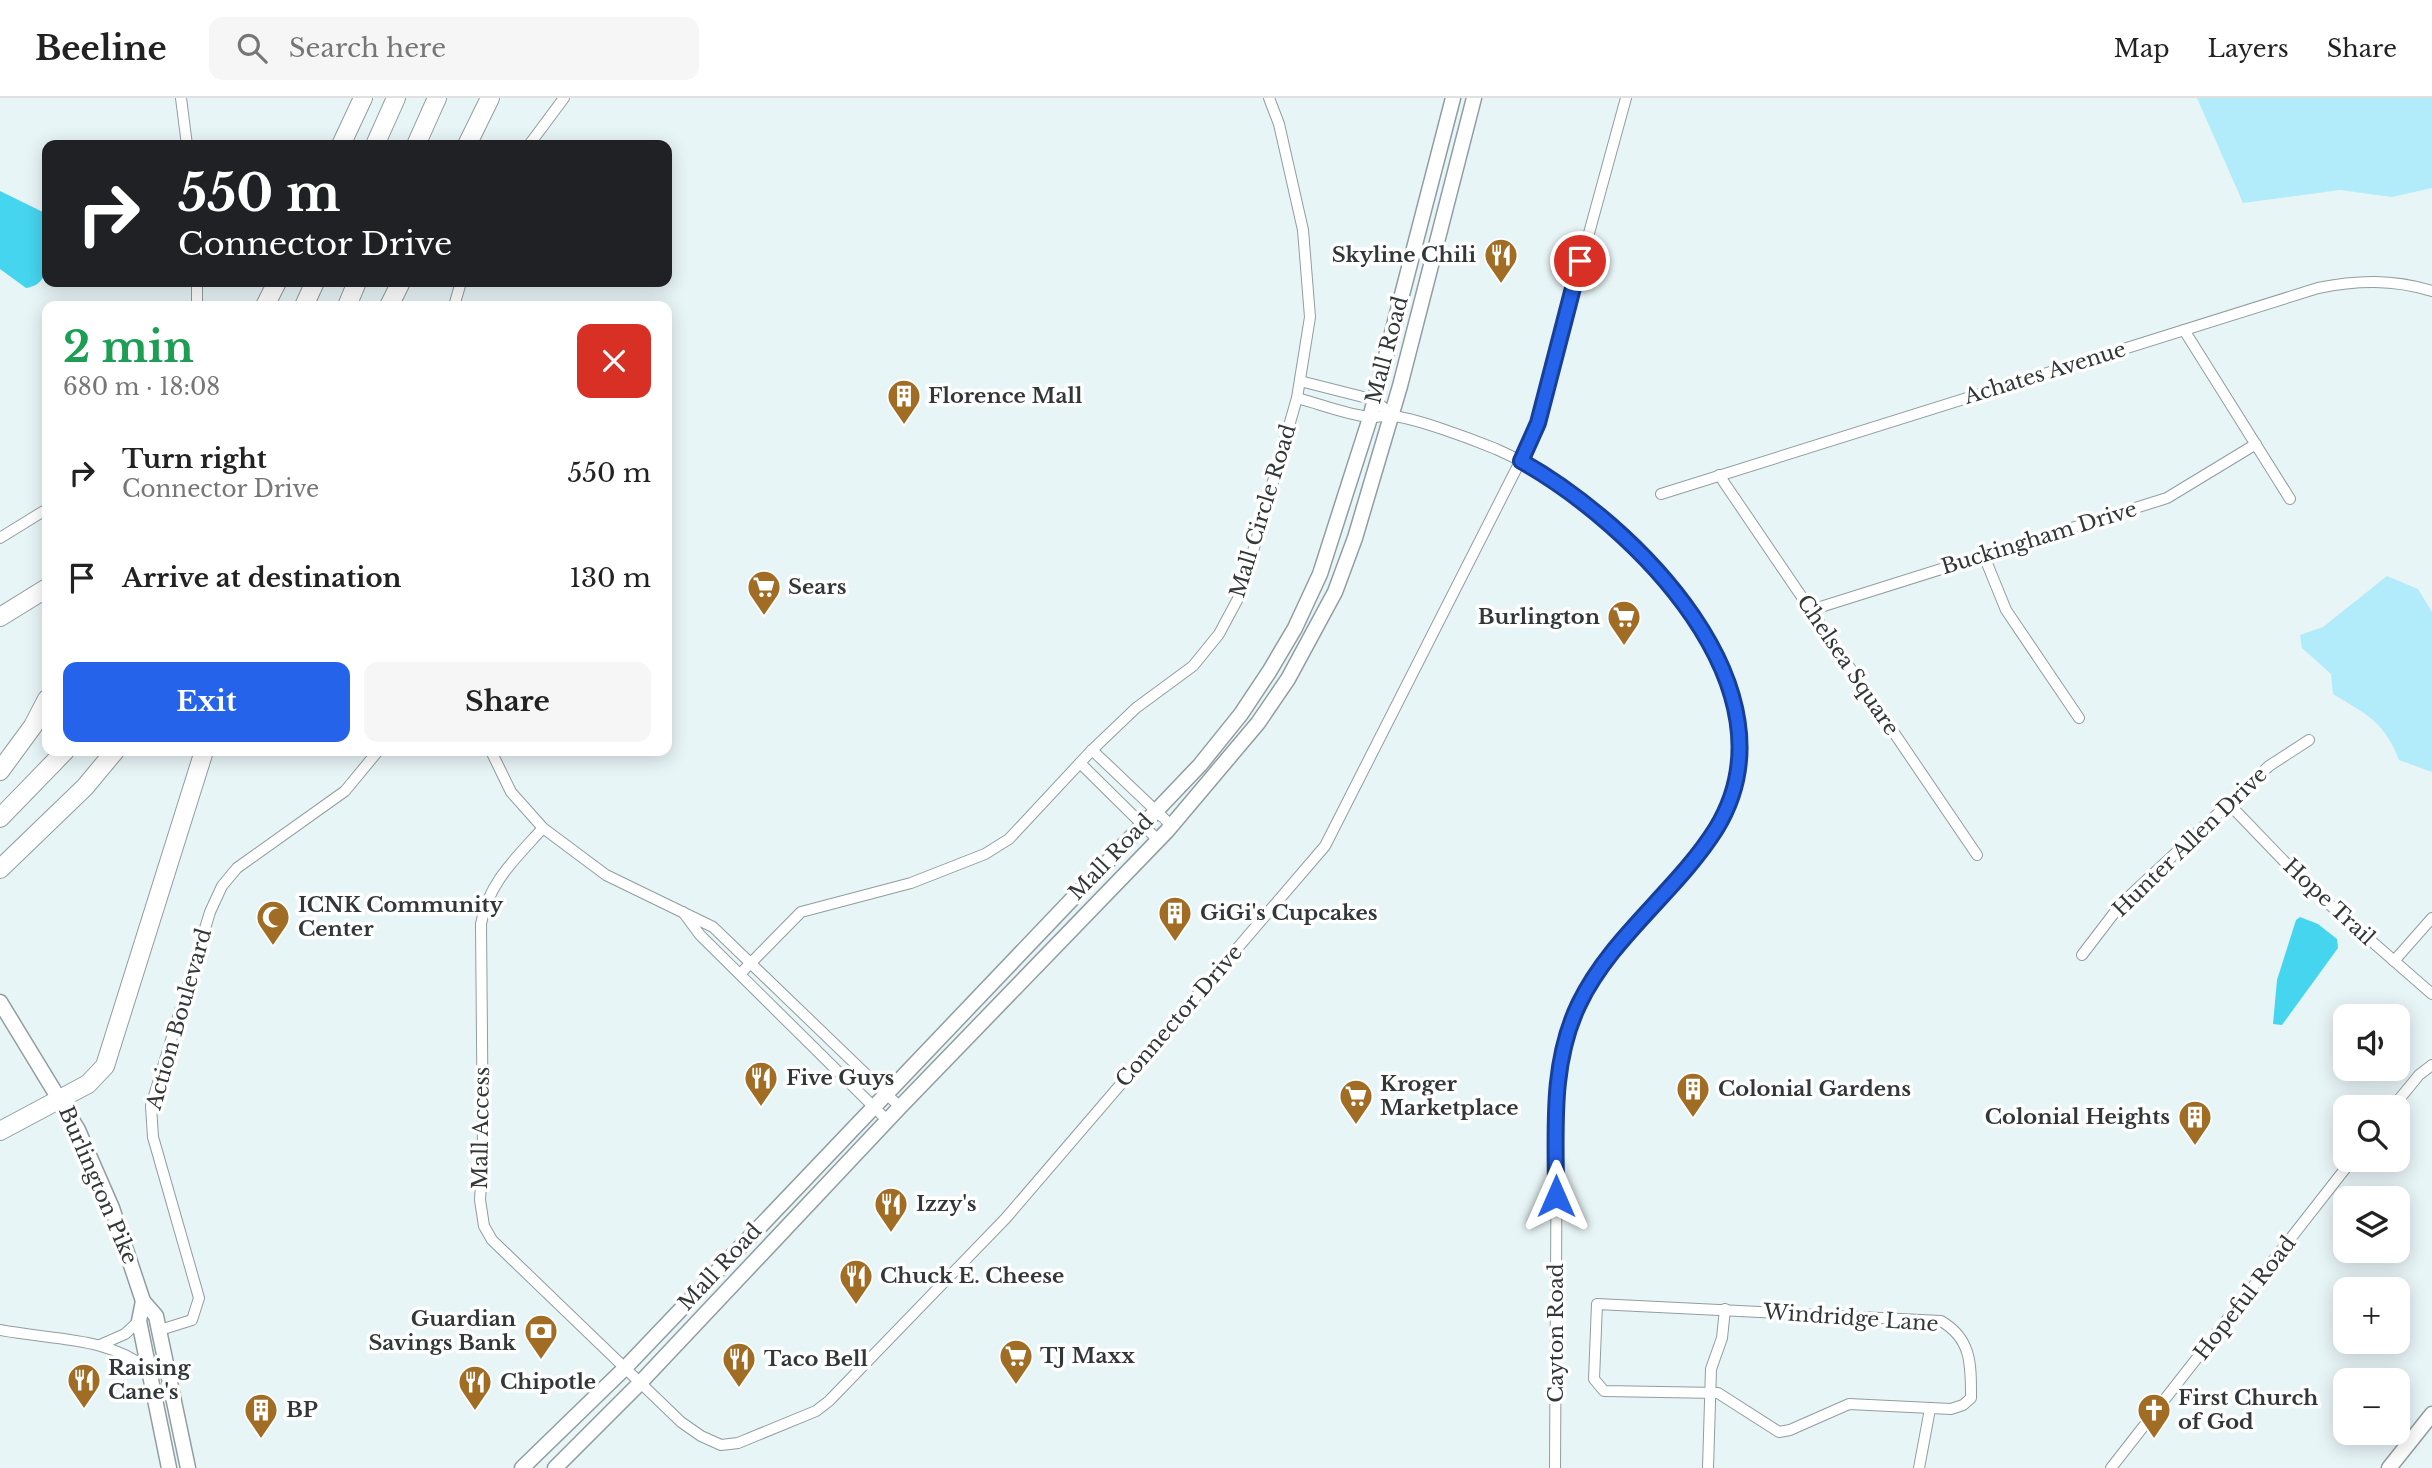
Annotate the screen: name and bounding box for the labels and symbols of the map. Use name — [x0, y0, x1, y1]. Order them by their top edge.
pin — [1550, 231, 1610, 291]
restaurant icon: Skyline Chili — [1482, 236, 1520, 285]
place label: Skyline Chili — [1332, 242, 1476, 268]
street label: Mall Road — [1360, 293, 1414, 407]
street label: Achates Avenue — [1960, 336, 2129, 410]
building icon: Florence Mall — [885, 377, 923, 426]
place label: Florence Mall — [928, 383, 1083, 409]
street label: Mall Circle Road — [1224, 421, 1302, 601]
street label: Buckingham Drive — [1938, 496, 2140, 580]
supermarket icon: Sears — [745, 568, 783, 617]
place label: Sears — [788, 574, 847, 600]
street label: Chelsea Square — [1791, 590, 1905, 740]
supermarket icon: Burlington — [1605, 598, 1643, 647]
place label: Burlington — [1478, 604, 1600, 630]
street label: Hunter Allen Drive — [2107, 762, 2273, 922]
street label: Mall Road — [1063, 808, 1159, 906]
street label: Hope Trail — [2278, 853, 2380, 951]
place label: ICNK Community Center — [298, 892, 504, 942]
building icon: GiGi's Cupcakes — [1156, 894, 1194, 943]
mosque icon: ICNK Community Center — [254, 898, 292, 947]
place label: GiGi's Cupcakes — [1200, 900, 1378, 926]
street label: Action Boulevard — [140, 925, 217, 1114]
street label: Connector Drive — [1110, 940, 1248, 1092]
restaurant icon: Five Guys — [742, 1059, 780, 1108]
place label: Five Guys — [786, 1065, 895, 1091]
street label: Mall Access — [467, 1066, 495, 1190]
building icon: Colonial Gardens — [1674, 1070, 1712, 1119]
place label: Kroger Marketplace — [1380, 1071, 1519, 1121]
place label: Colonial Gardens — [1718, 1076, 1911, 1102]
supermarket icon: Kroger Marketplace — [1337, 1077, 1375, 1126]
building icon: Colonial Heights — [2176, 1098, 2214, 1147]
street label: Burlington Pike — [53, 1102, 143, 1268]
place label: Colonial Heights — [1985, 1104, 2170, 1130]
position arrow — [1519, 1159, 1593, 1233]
restaurant icon: Izzy's — [872, 1185, 910, 1234]
place label: Izzy's — [916, 1191, 977, 1217]
street label: Mall Road — [673, 1218, 767, 1316]
street label: Hopeful Road — [2188, 1231, 2302, 1365]
restaurant icon: Chuck E. Cheese — [837, 1257, 875, 1306]
place label: Chuck E. Cheese — [880, 1263, 1064, 1289]
street label: Cayton Road — [1543, 1263, 1569, 1403]
street label: Windridge Lane — [1761, 1299, 1940, 1337]
place label: Guardian Savings Bank — [368, 1306, 517, 1356]
bank icon: Guardian Savings Bank — [522, 1312, 560, 1361]
supermarket icon: TJ Maxx — [997, 1337, 1035, 1386]
restaurant icon: Taco Bell — [720, 1340, 758, 1389]
place label: TJ Maxx — [1040, 1343, 1135, 1369]
place label: Taco Bell — [764, 1346, 869, 1372]
place label: Raising Cane's — [108, 1355, 191, 1405]
restaurant icon: Raising Cane's — [65, 1361, 103, 1410]
restaurant icon: Chipotle — [456, 1363, 494, 1412]
place label: Chipotle — [500, 1369, 596, 1395]
place label: First Church of God — [2178, 1385, 2318, 1435]
building icon: BP — [242, 1391, 280, 1440]
church icon: First Church of God — [2135, 1391, 2173, 1440]
place label: BP — [286, 1397, 318, 1423]

